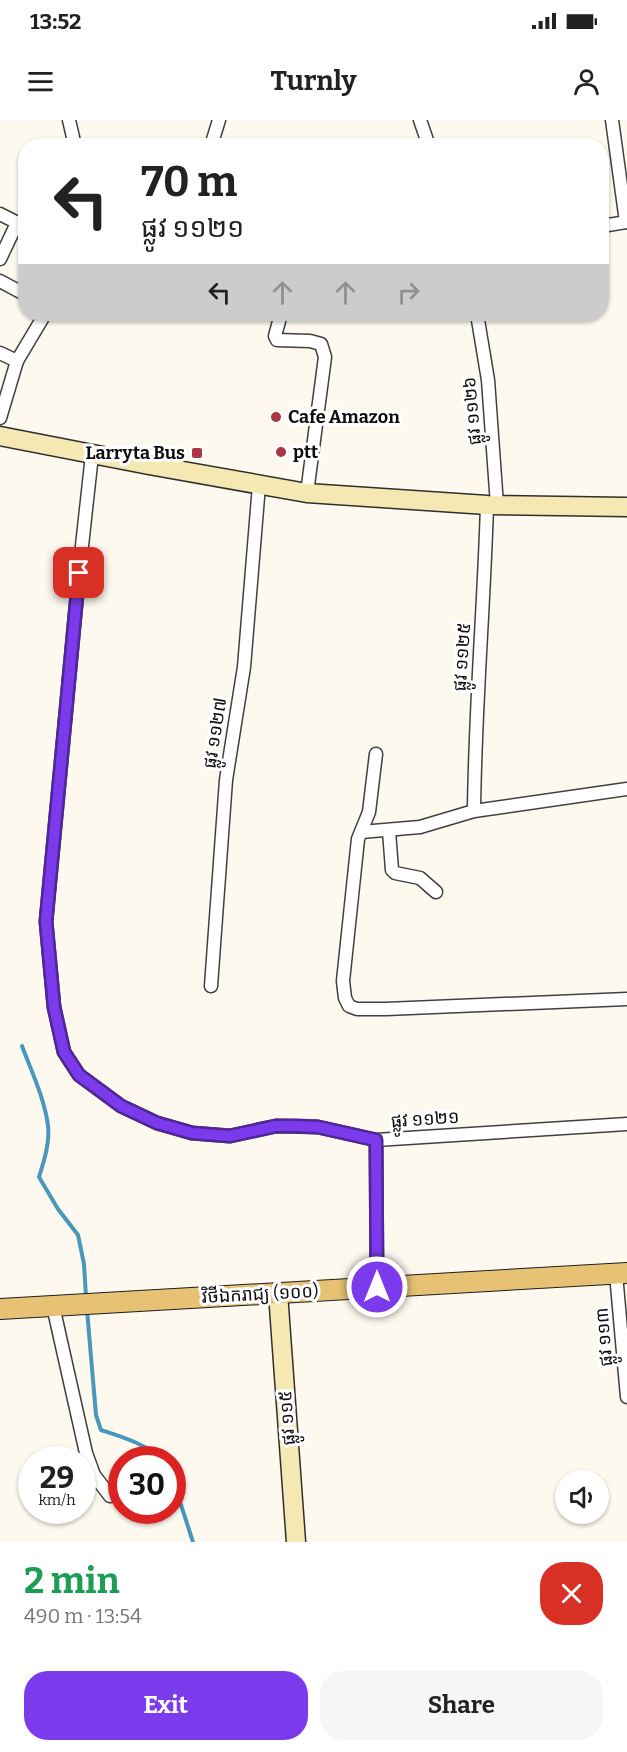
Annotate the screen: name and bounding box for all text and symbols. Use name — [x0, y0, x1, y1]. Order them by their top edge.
text: 13:52 — [30, 8, 81, 35]
icon: menu — [24, 65, 57, 98]
text: Turnly — [270, 65, 357, 97]
icon: person — [570, 65, 603, 98]
text: 70 m — [141, 157, 237, 207]
icon: left — [42, 162, 120, 240]
text: ផ្លូវ ១១២១ — [141, 212, 244, 244]
icon: left — [203, 276, 236, 309]
icon: ahead — [266, 276, 299, 309]
icon: ahead — [329, 276, 362, 309]
icon: right — [392, 276, 425, 309]
street label: ផ្លូវ ១១២៦ — [458, 375, 491, 446]
place label: Cafe Amazon — [288, 406, 400, 428]
marker: Cafe Amazon — [269, 410, 283, 424]
place label: ptt — [293, 441, 318, 463]
place label: Larryta Bus — [85, 442, 185, 464]
marker: ptt — [274, 445, 288, 459]
marker: Larryta Bus — [190, 446, 204, 460]
pin — [53, 547, 104, 598]
icon: arrive — [62, 556, 95, 589]
street label: ផ្លូវ ១១២៥ — [449, 622, 481, 692]
street label: ផ្លូវ ១១២៧ — [199, 696, 237, 771]
street label: ផ្លូវ ១១២១ — [390, 1106, 460, 1138]
position arrow — [345, 1255, 409, 1319]
street label: វិថីឯករាជ្យ (១០០) — [200, 1279, 319, 1308]
street label: ផ្លូវ ១១៣ — [590, 1306, 623, 1367]
street label: ផ្លូវ ១១៥ — [274, 1389, 305, 1446]
speed limit sign: 30 — [108, 1446, 186, 1524]
text: 29 — [40, 1460, 74, 1496]
map controls — [555, 1470, 609, 1524]
button: sound — [555, 1470, 609, 1524]
text: km/h — [38, 1491, 76, 1509]
text: 2 min — [24, 1559, 120, 1603]
button: close — [540, 1562, 603, 1625]
text: 490 m · 13:54 — [24, 1604, 142, 1628]
button: Exit — [24, 1671, 308, 1740]
button: Share — [320, 1671, 603, 1740]

